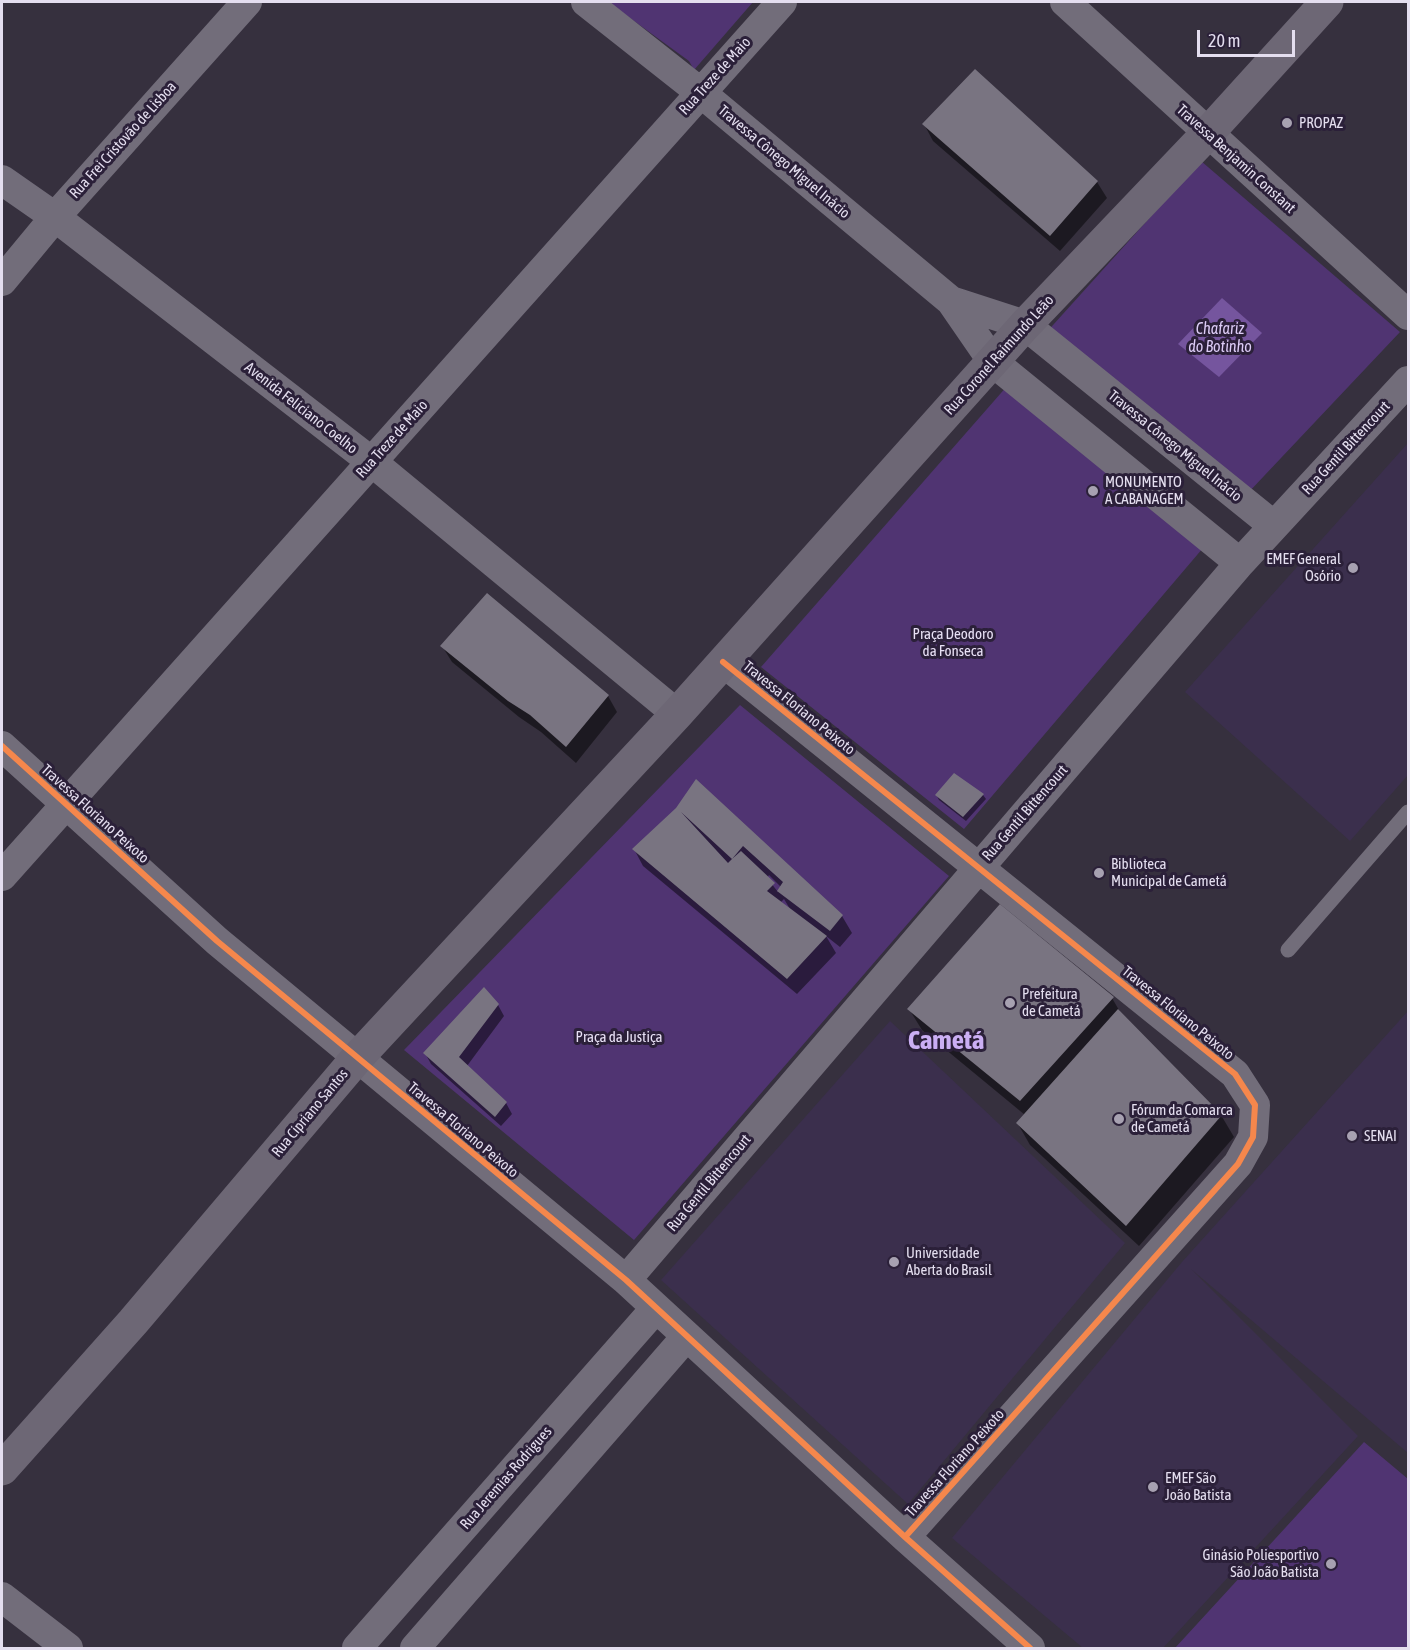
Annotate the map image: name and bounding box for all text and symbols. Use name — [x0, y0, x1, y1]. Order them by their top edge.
scale bar — [1200, 18, 1298, 56]
text: 20 m — [1208, 30, 1240, 51]
street label: Rua Treze de Maio — [675, 33, 755, 119]
street label: Rua Frei Cristovão de Lisboa — [66, 78, 180, 202]
street label: Travessa Benjamin Constant — [1173, 101, 1299, 217]
street label: Travessa Cônego Miguel Inácio — [714, 102, 854, 222]
place label: PROPAZ — [1299, 114, 1343, 132]
marker: PROPAZ — [1280, 116, 1294, 130]
street label: Rua Coronel Raimundo Leão — [940, 291, 1058, 419]
water label: Chafariz do Botinho — [1188, 319, 1252, 357]
street label: Avenida Feliciano Coelho — [241, 358, 361, 458]
street label: Travessa Cônego Miguel Inácio — [1105, 387, 1245, 505]
street label: Rua Treze de Maio — [352, 396, 432, 482]
street label: Rua Gentil Bittencourt — [1298, 398, 1394, 498]
place label: MONUMENTO A CABANAGEM — [1105, 473, 1184, 508]
marker: MONUMENTO A CABANAGEM — [1086, 484, 1100, 498]
place label: EMEF General Osório — [1266, 550, 1341, 585]
marker: EMEF General Osório — [1346, 561, 1360, 575]
park label: Praça Deodoro da Fonseca — [913, 625, 993, 660]
street label: Travessa Floriano Peixoto — [739, 657, 859, 759]
street label: Travessa Floriano Peixoto — [37, 761, 153, 867]
street label: Rua Gentil Bittencourt — [978, 761, 1072, 865]
place label: Biblioteca Municipal de Cametá — [1111, 855, 1227, 890]
marker: Biblioteca Municipal de Cametá — [1092, 866, 1106, 880]
street label: Travessa Floriano Peixoto — [1118, 962, 1238, 1064]
place label: Prefeitura de Cametá — [1022, 985, 1081, 1020]
marker: Prefeitura de Cametá — [1003, 996, 1017, 1010]
district label: Cametá — [908, 1024, 984, 1056]
park label: Praça da Justiça — [576, 1028, 662, 1046]
street label: Rua Cipriano Santos — [268, 1065, 352, 1161]
street label: Travessa Floriano Peixoto — [404, 1078, 522, 1182]
place label: Fórum da Comarca de Cametá — [1131, 1101, 1233, 1136]
marker: Fórum da Comarca de Cametá — [1112, 1112, 1126, 1126]
place label: SENAI — [1364, 1127, 1397, 1145]
marker: SENAI — [1345, 1129, 1359, 1143]
street label: Rua Gentil Bittencourt — [663, 1131, 755, 1235]
place label: Universidade Aberta do Brasil — [906, 1244, 992, 1279]
marker: Universidade Aberta do Brasil — [887, 1255, 901, 1269]
street label: Travessa Floriano Peixoto — [902, 1405, 1008, 1521]
street label: Rua Jeremias Rodrigues — [456, 1423, 556, 1533]
place label: EMEF São João Batista — [1165, 1469, 1231, 1504]
marker: EMEF São João Batista — [1146, 1480, 1160, 1494]
place label: Ginásio Poliesportivo São João Batista — [1202, 1546, 1319, 1581]
marker: Ginásio Poliesportivo São João Batista — [1324, 1557, 1338, 1571]

